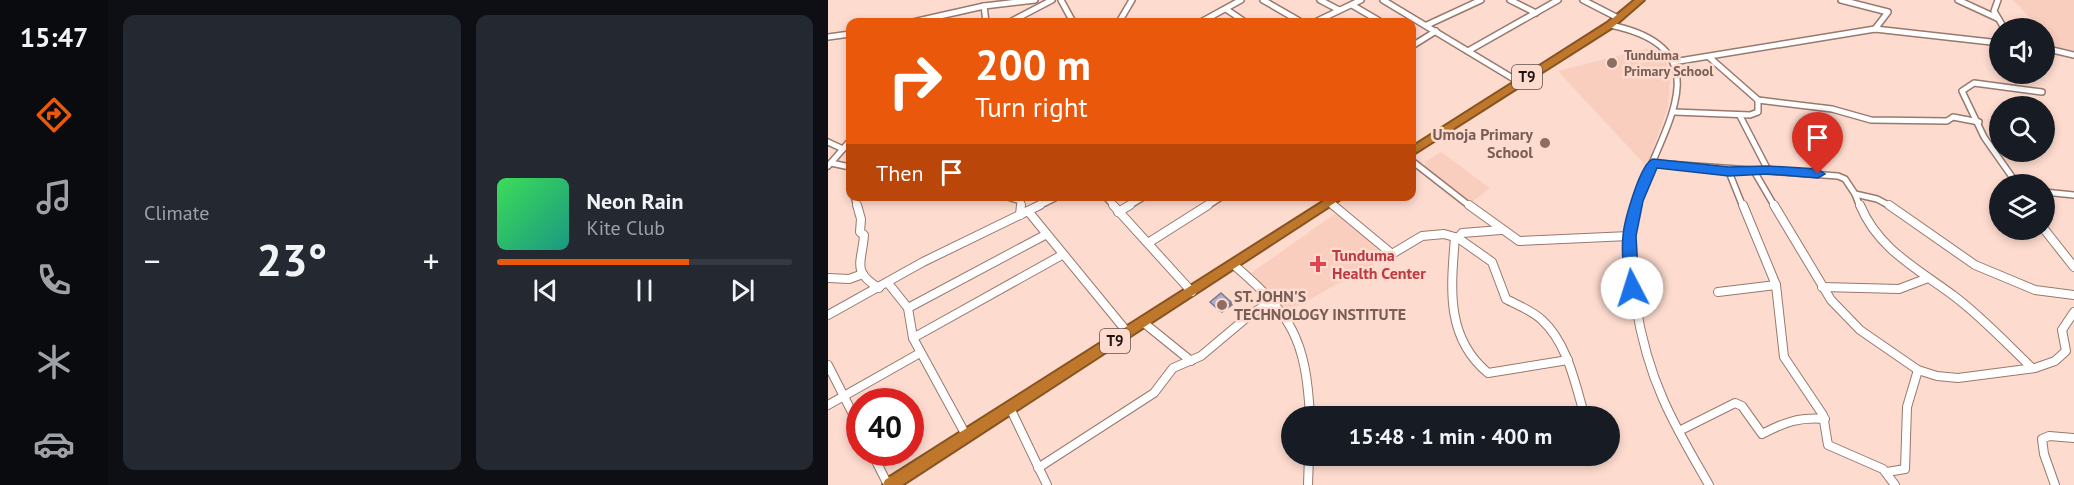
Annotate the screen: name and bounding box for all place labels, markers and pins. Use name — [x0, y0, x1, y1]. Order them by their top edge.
place label: Tunduma Primary School — [1624, 46, 1714, 80]
marker: Tunduma Primary School — [1605, 56, 1619, 70]
pin — [1792, 112, 1843, 174]
place label: Umoja Primary School — [1433, 124, 1533, 162]
marker: Umoja Primary School — [1538, 136, 1552, 150]
place label: Tunduma Health Center — [1332, 245, 1426, 283]
marker: Tunduma Health Center — [1309, 255, 1327, 273]
place label: ST. JOHN'S TECHNOLOGY INSTITUTE — [1234, 286, 1406, 324]
marker: ST. JOHN'S TECHNOLOGY INSTITUTE — [1215, 298, 1229, 312]

